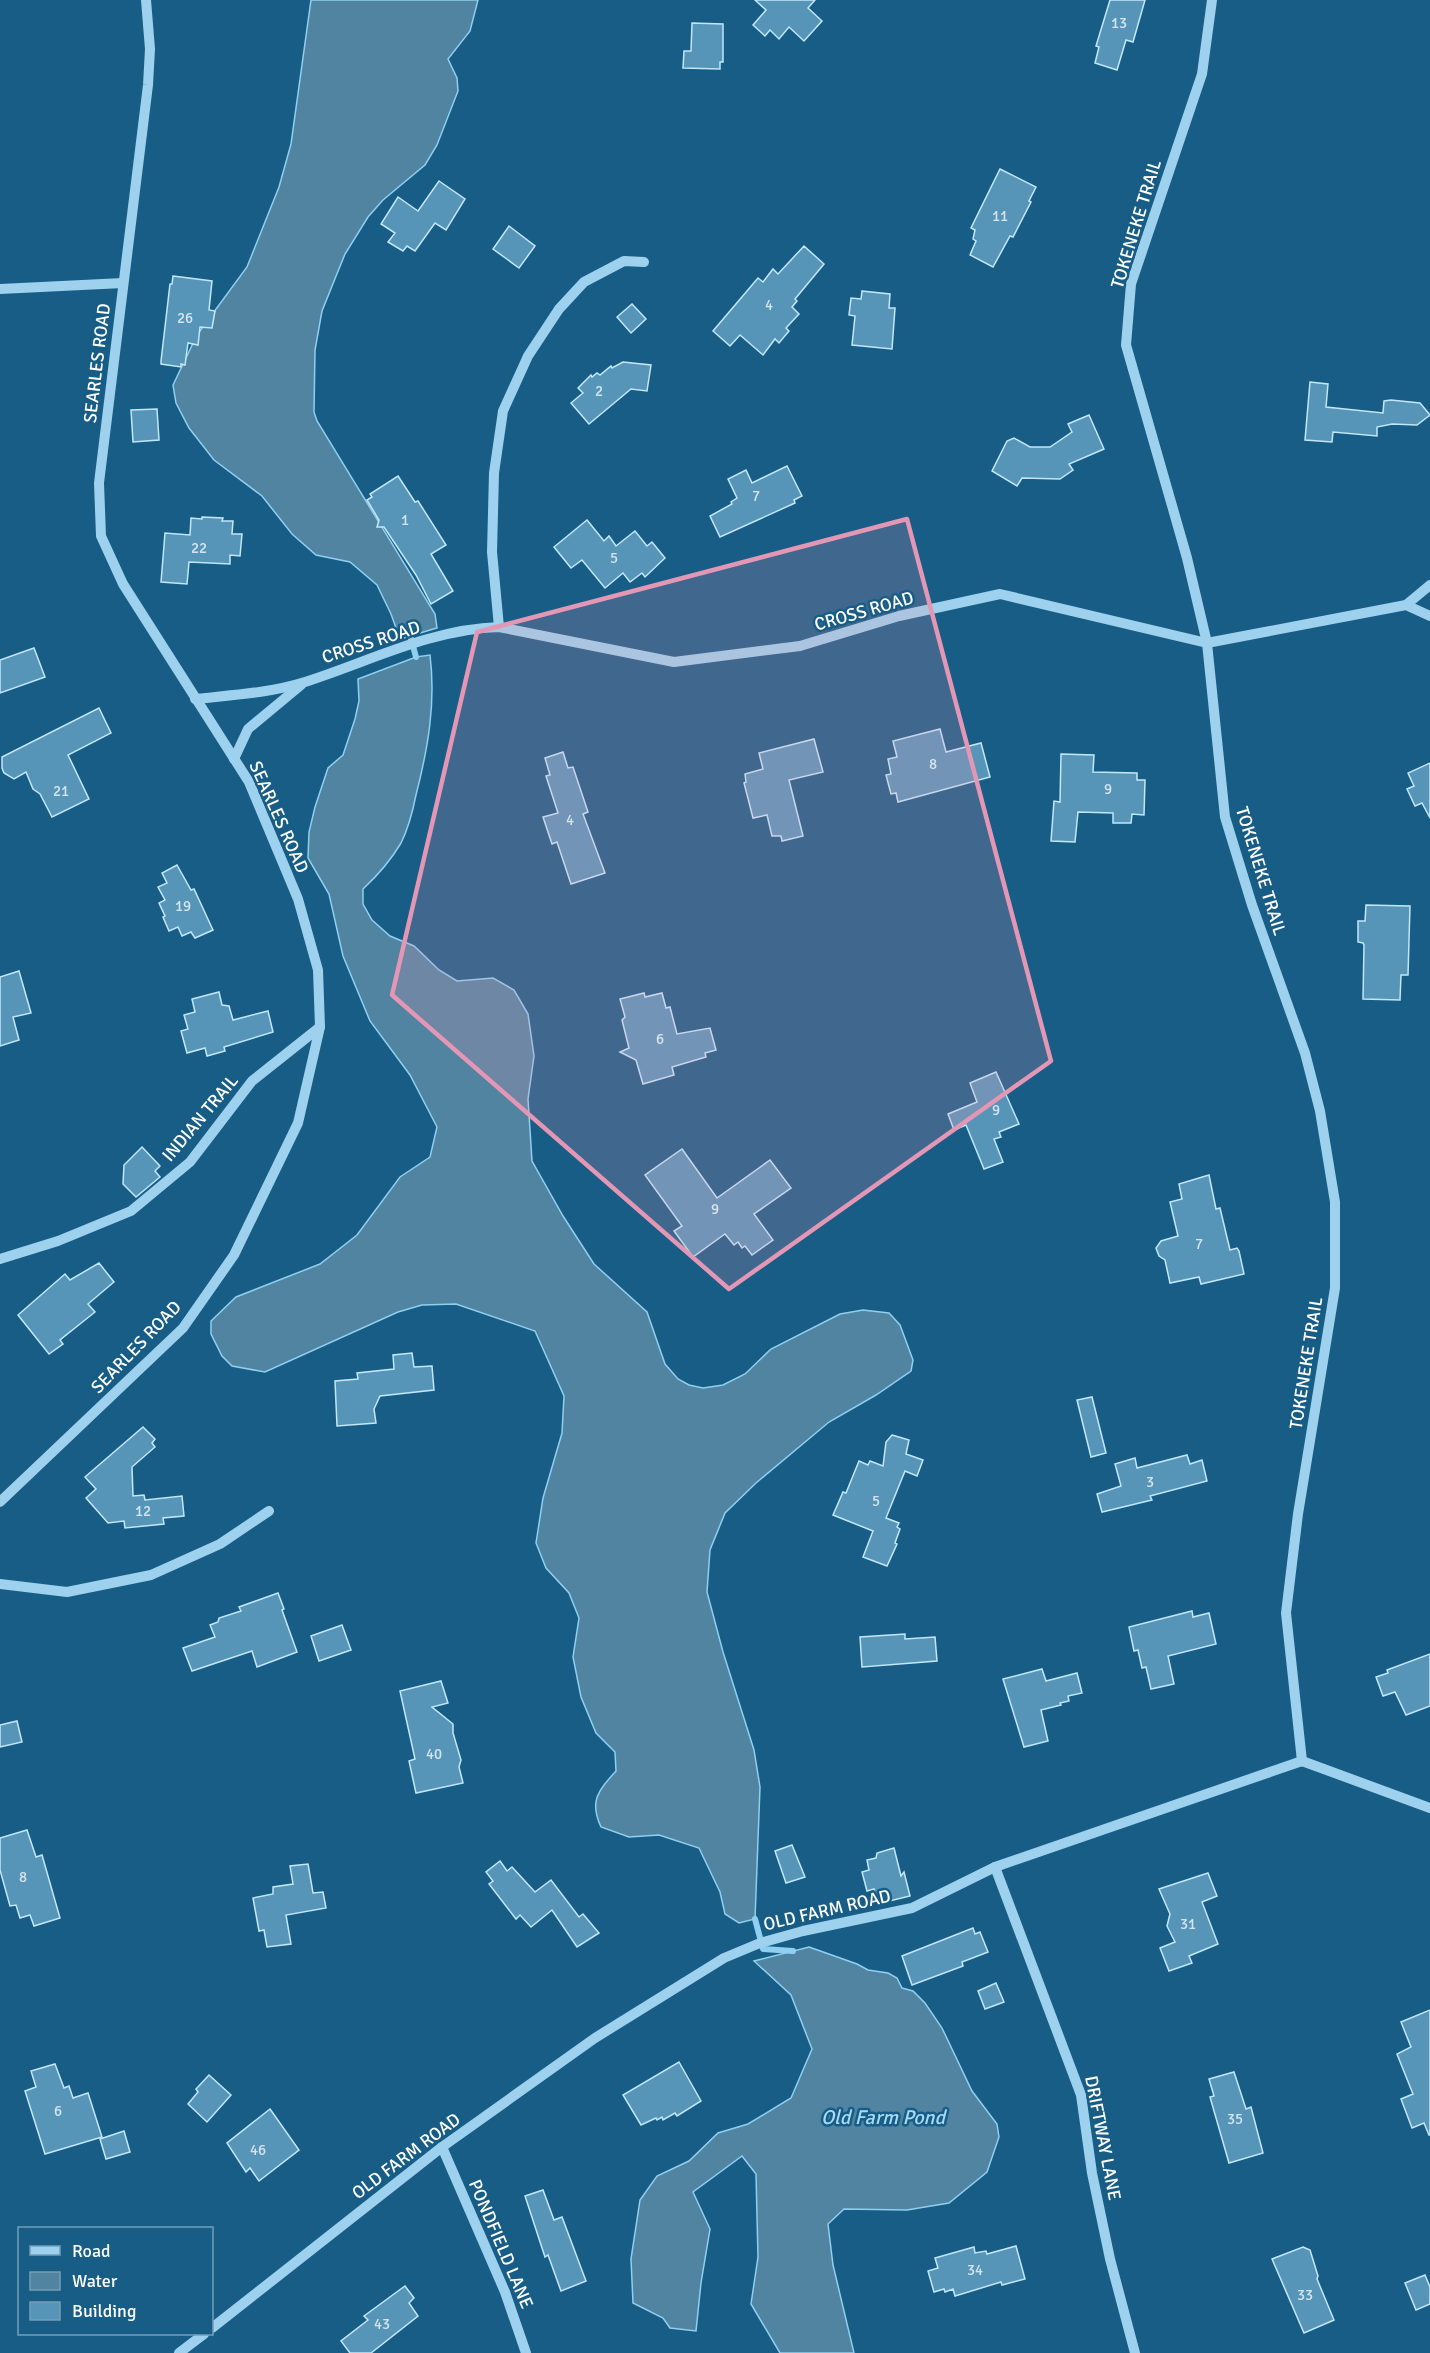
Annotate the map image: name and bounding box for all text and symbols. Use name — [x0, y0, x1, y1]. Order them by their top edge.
house number: 13 — [1111, 14, 1127, 32]
street label: TOKENEKE TRAIL — [1106, 157, 1166, 291]
house number: 11 — [992, 207, 1008, 225]
house number: 4 — [765, 296, 773, 314]
street label: SEARLES ROAD — [79, 302, 115, 424]
house number: 26 — [177, 309, 193, 327]
house number: 2 — [595, 382, 603, 400]
house number: 7 — [752, 487, 760, 505]
house number: 1 — [401, 511, 409, 529]
house number: 22 — [191, 539, 207, 557]
house number: 5 — [610, 549, 618, 567]
street label: CROSS ROAD — [812, 586, 916, 636]
street label: CROSS ROAD — [319, 616, 423, 668]
house number: 8 — [929, 755, 937, 773]
street label: SEARLES ROAD — [245, 758, 313, 876]
house number: 9 — [1104, 780, 1112, 798]
house number: 21 — [53, 782, 69, 800]
street label: TOKENEKE TRAIL — [1231, 804, 1291, 938]
house number: 4 — [566, 811, 574, 829]
house number: 19 — [175, 897, 191, 915]
house number: 6 — [656, 1030, 664, 1048]
street label: INDIAN TRAIL — [157, 1070, 243, 1166]
house number: 9 — [992, 1101, 1000, 1119]
house number: 9 — [711, 1200, 719, 1218]
house number: 7 — [1195, 1235, 1203, 1253]
street label: TOKENEKE TRAIL — [1285, 1295, 1327, 1431]
street label: SEARLES ROAD — [86, 1296, 186, 1398]
house number: 3 — [1146, 1473, 1154, 1491]
house number: 5 — [872, 1492, 880, 1510]
house number: 12 — [135, 1502, 151, 1520]
house number: 40 — [426, 1745, 442, 1763]
house number: 8 — [19, 1868, 27, 1886]
street label: OLD FARM ROAD — [761, 1885, 893, 1935]
house number: 31 — [1180, 1915, 1196, 1933]
street label: DRIFTWAY LANE — [1080, 2074, 1126, 2202]
house number: 6 — [54, 2102, 62, 2120]
water label: Old Farm Pond — [821, 2105, 948, 2130]
street label: OLD FARM ROAD — [347, 2108, 465, 2204]
house number: 35 — [1227, 2110, 1243, 2128]
house number: 46 — [250, 2141, 266, 2159]
street label: PONDFIELD LANE — [464, 2176, 538, 2312]
legend — [18, 2227, 213, 2335]
text: Road — [72, 2240, 111, 2262]
house number: 34 — [967, 2261, 983, 2279]
text: Water — [72, 2270, 118, 2292]
house number: 33 — [1297, 2286, 1313, 2304]
text: Building — [72, 2300, 136, 2322]
house number: 43 — [374, 2315, 390, 2333]

